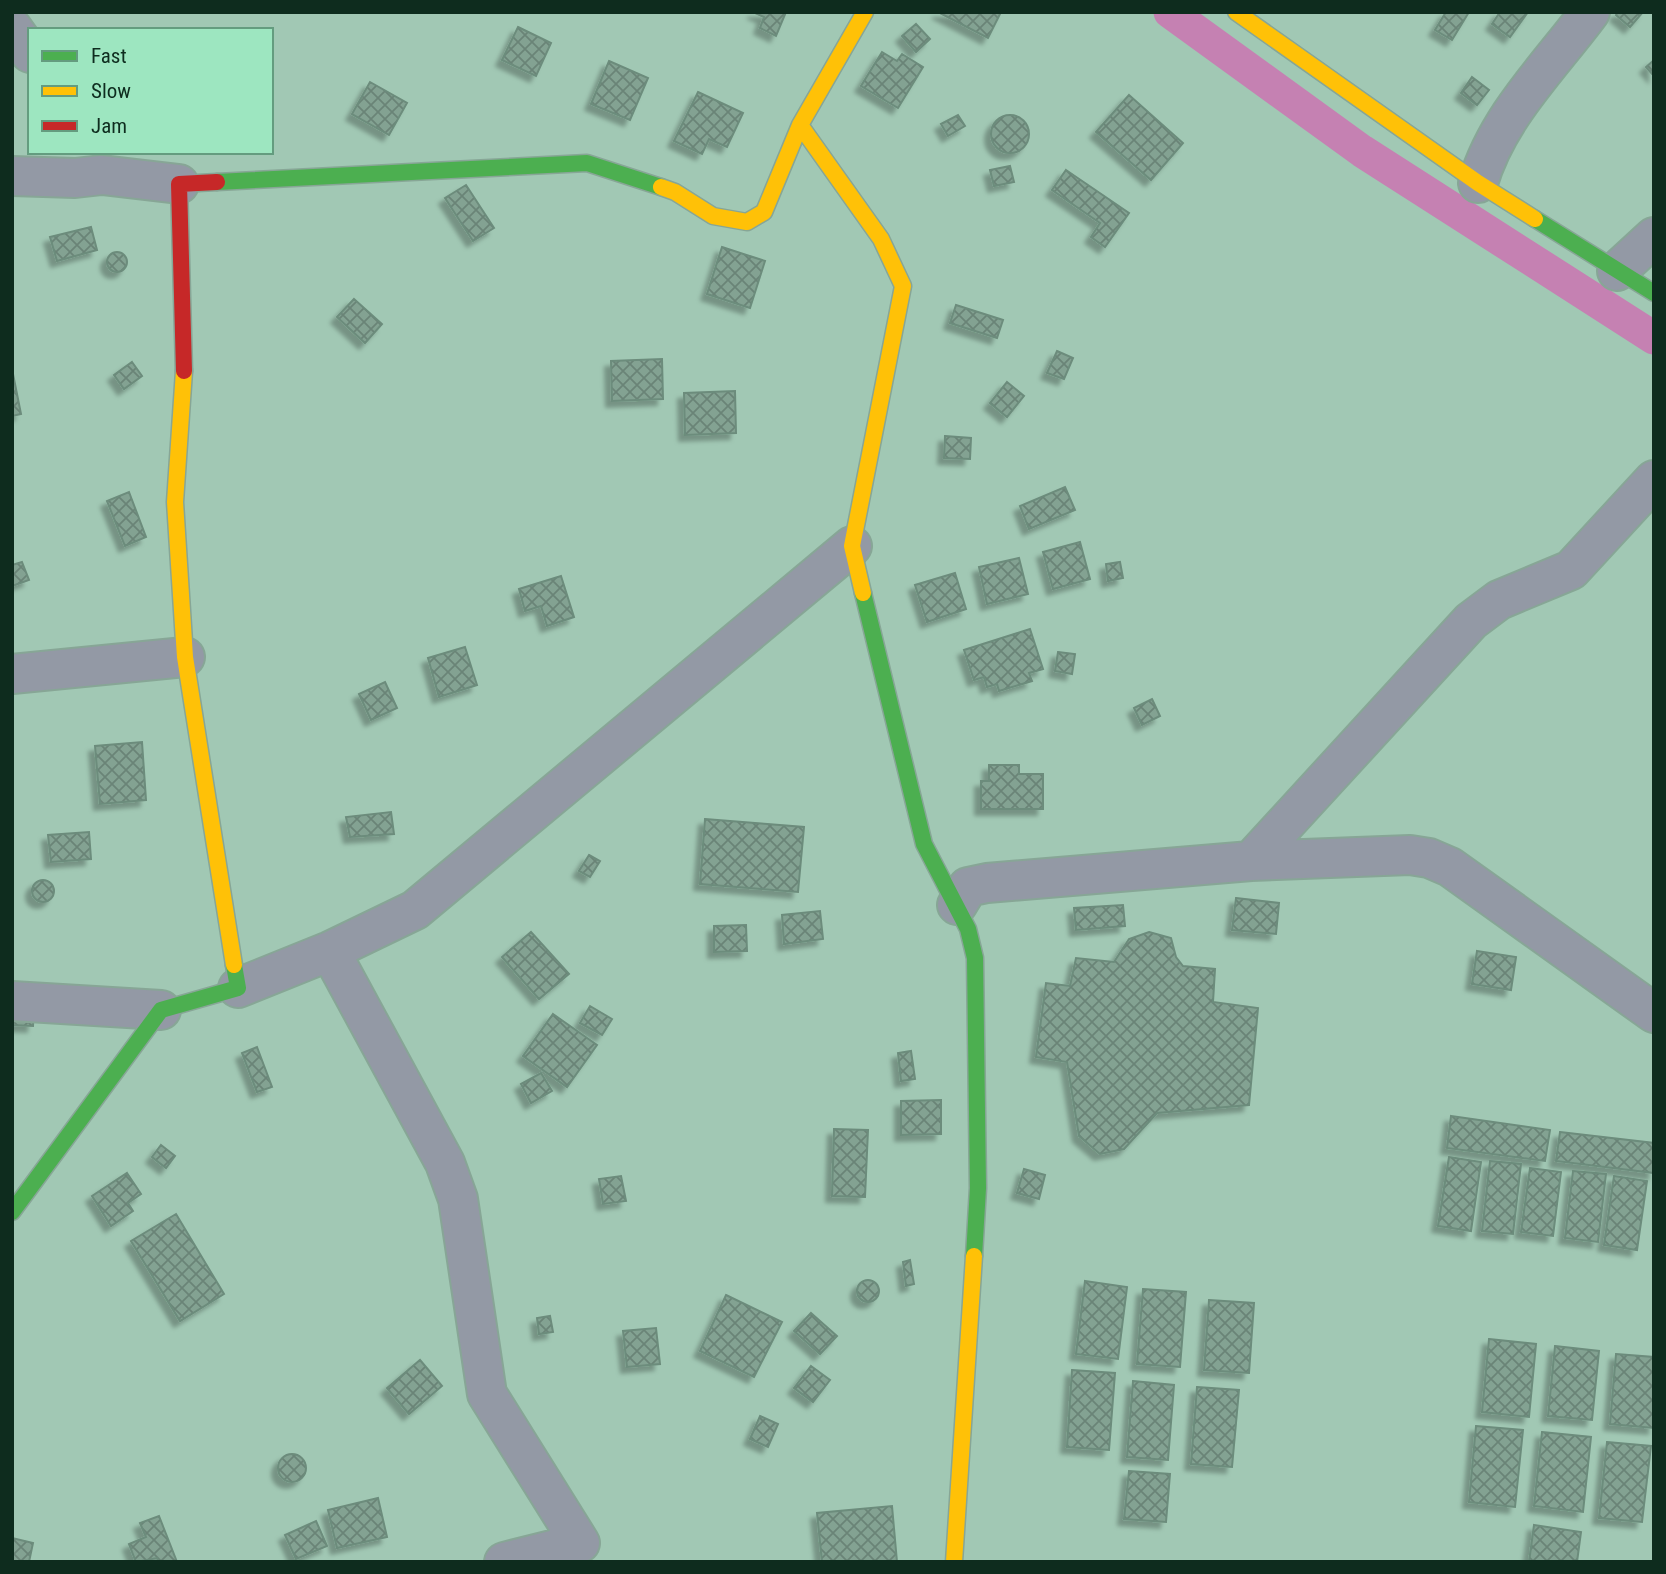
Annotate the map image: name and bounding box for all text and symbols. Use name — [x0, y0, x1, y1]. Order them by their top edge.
legend — [28, 28, 273, 154]
text: Fast — [91, 44, 127, 68]
text: Slow — [91, 79, 131, 103]
text: Jam — [91, 114, 127, 138]

